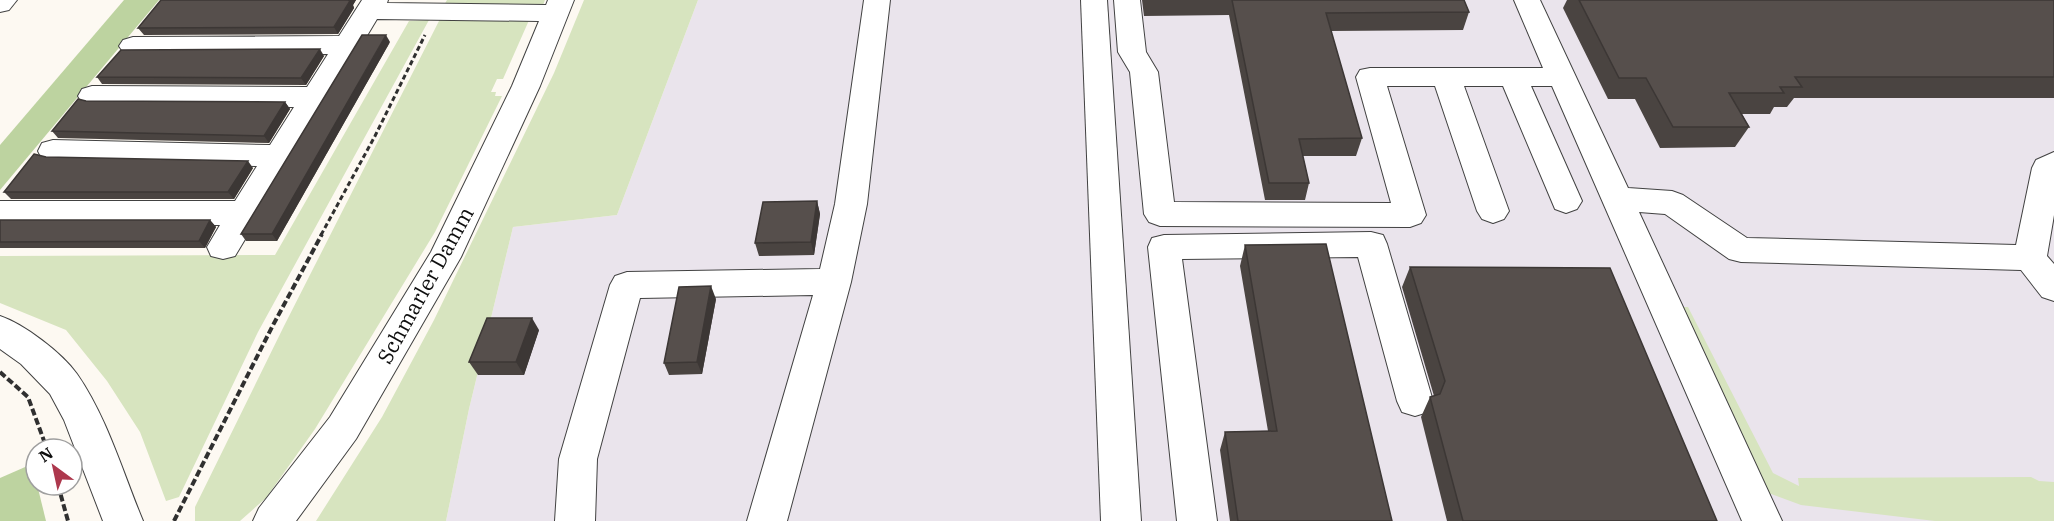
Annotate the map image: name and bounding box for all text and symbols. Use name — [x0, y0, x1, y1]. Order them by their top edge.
street label: Schmarler Damm — [370, 202, 480, 368]
north arrow — [24, 437, 84, 497]
text: N — [35, 443, 57, 466]

